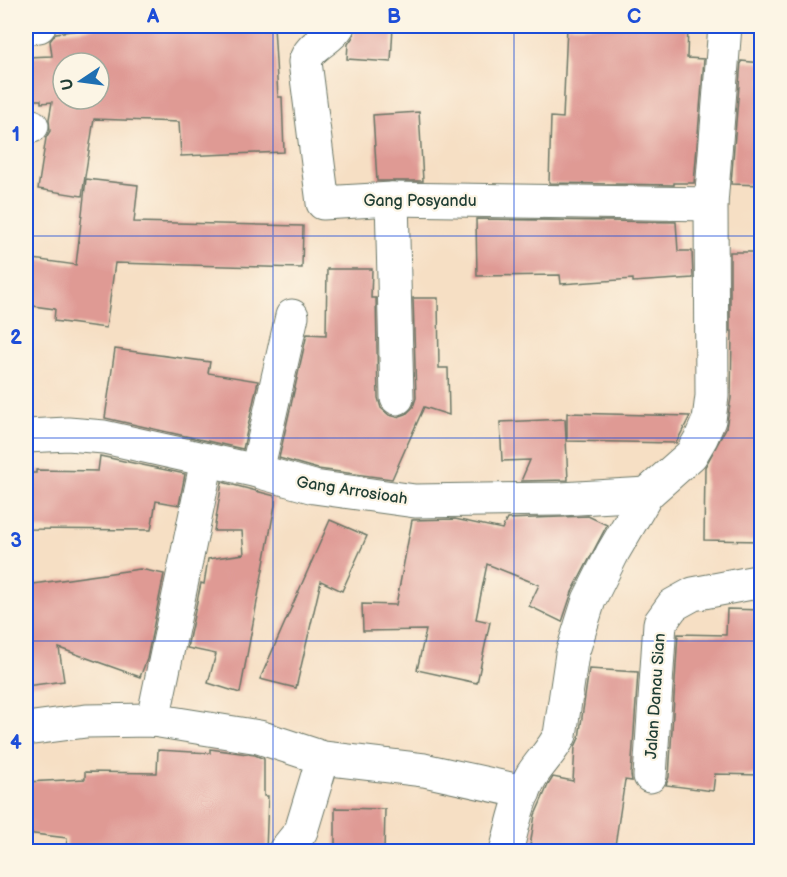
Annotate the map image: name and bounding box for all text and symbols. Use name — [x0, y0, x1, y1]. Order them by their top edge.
text: A — [146, 5, 160, 29]
text: B — [387, 5, 401, 29]
text: C — [627, 5, 641, 29]
north arrow — [51, 51, 111, 111]
text: U — [57, 76, 78, 92]
text: 1 — [12, 123, 20, 147]
street label: Gang Posyandu — [363, 192, 477, 211]
text: 2 — [10, 326, 22, 350]
street label: Gang Arrosioah — [295, 473, 409, 509]
text: 3 — [10, 529, 22, 553]
street label: Jalan Danau Sian — [642, 633, 670, 759]
text: 4 — [10, 731, 22, 755]

